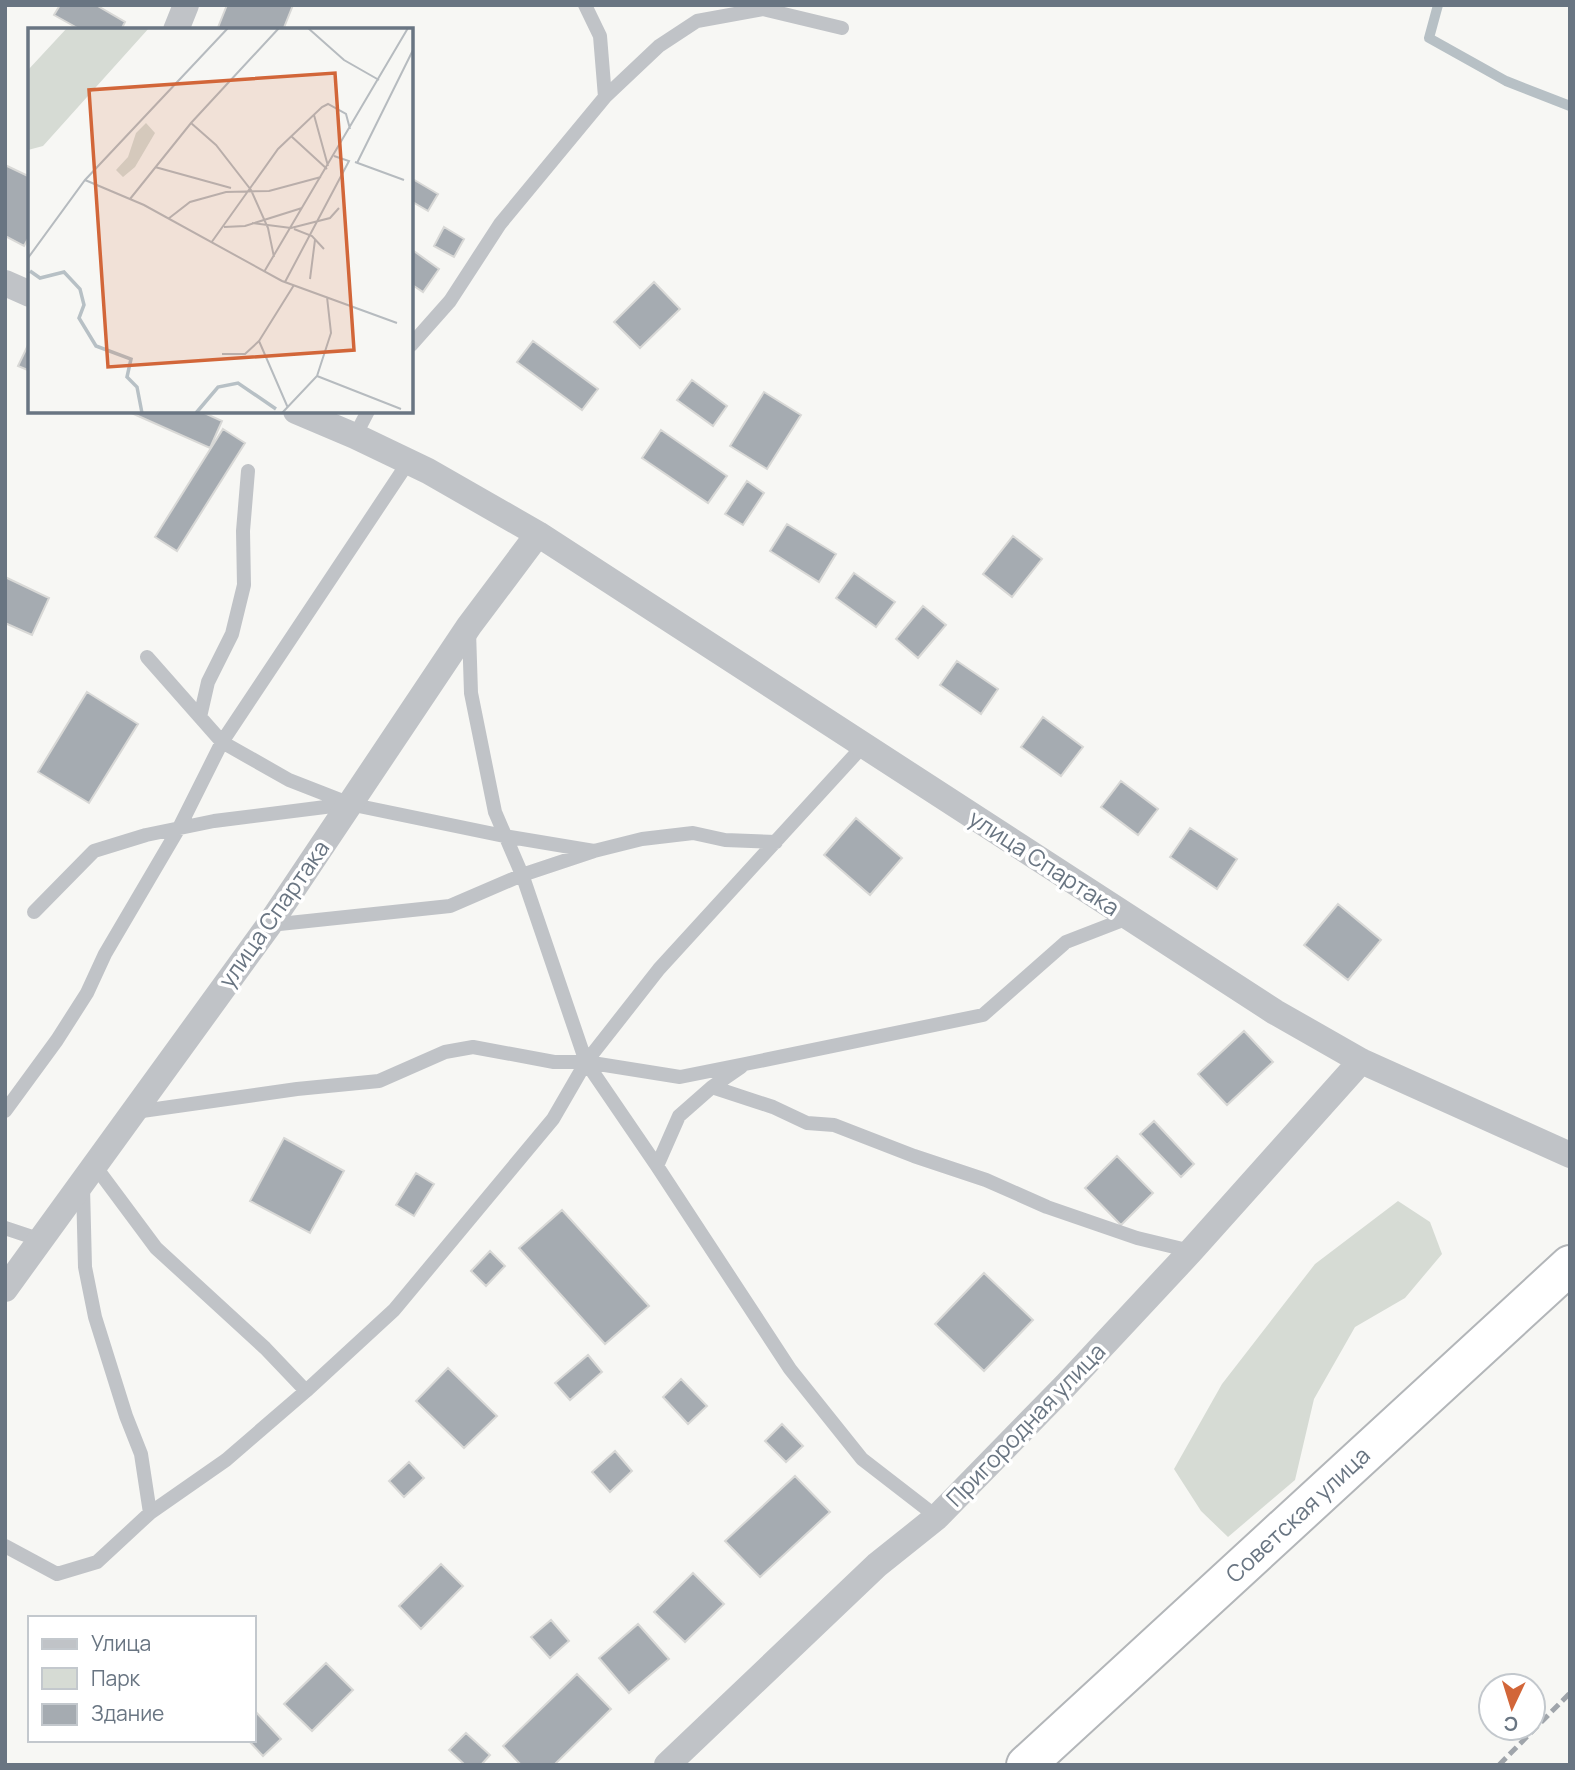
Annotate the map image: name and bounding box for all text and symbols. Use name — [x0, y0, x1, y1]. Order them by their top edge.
inset map — [28, 28, 413, 413]
street label: улица Спартака — [963, 801, 1126, 923]
street label: улица Спартака — [210, 833, 336, 994]
street label: Пригородная улица — [939, 1335, 1112, 1513]
street label: Советская улица — [1218, 1439, 1376, 1589]
legend — [28, 1616, 256, 1742]
text: Улица — [91, 1629, 151, 1657]
text: Парк — [91, 1664, 141, 1692]
north arrow — [1477, 1672, 1547, 1742]
text: Здание — [91, 1699, 164, 1727]
text: С — [1503, 1711, 1519, 1737]

